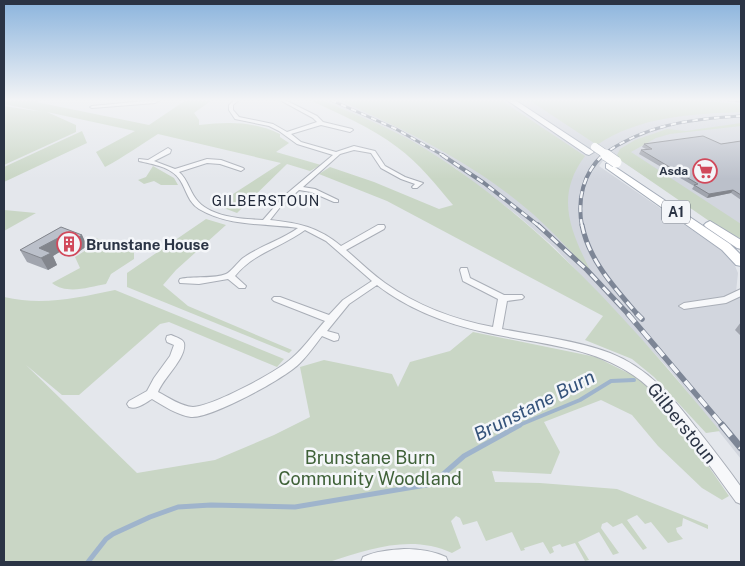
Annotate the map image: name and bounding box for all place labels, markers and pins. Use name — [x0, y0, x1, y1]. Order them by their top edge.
supermarket icon: Asda — [692, 158, 718, 184]
place label: Asda — [659, 164, 688, 178]
building icon: Brunstane House — [56, 231, 82, 257]
place label: Brunstane House — [86, 236, 209, 253]

